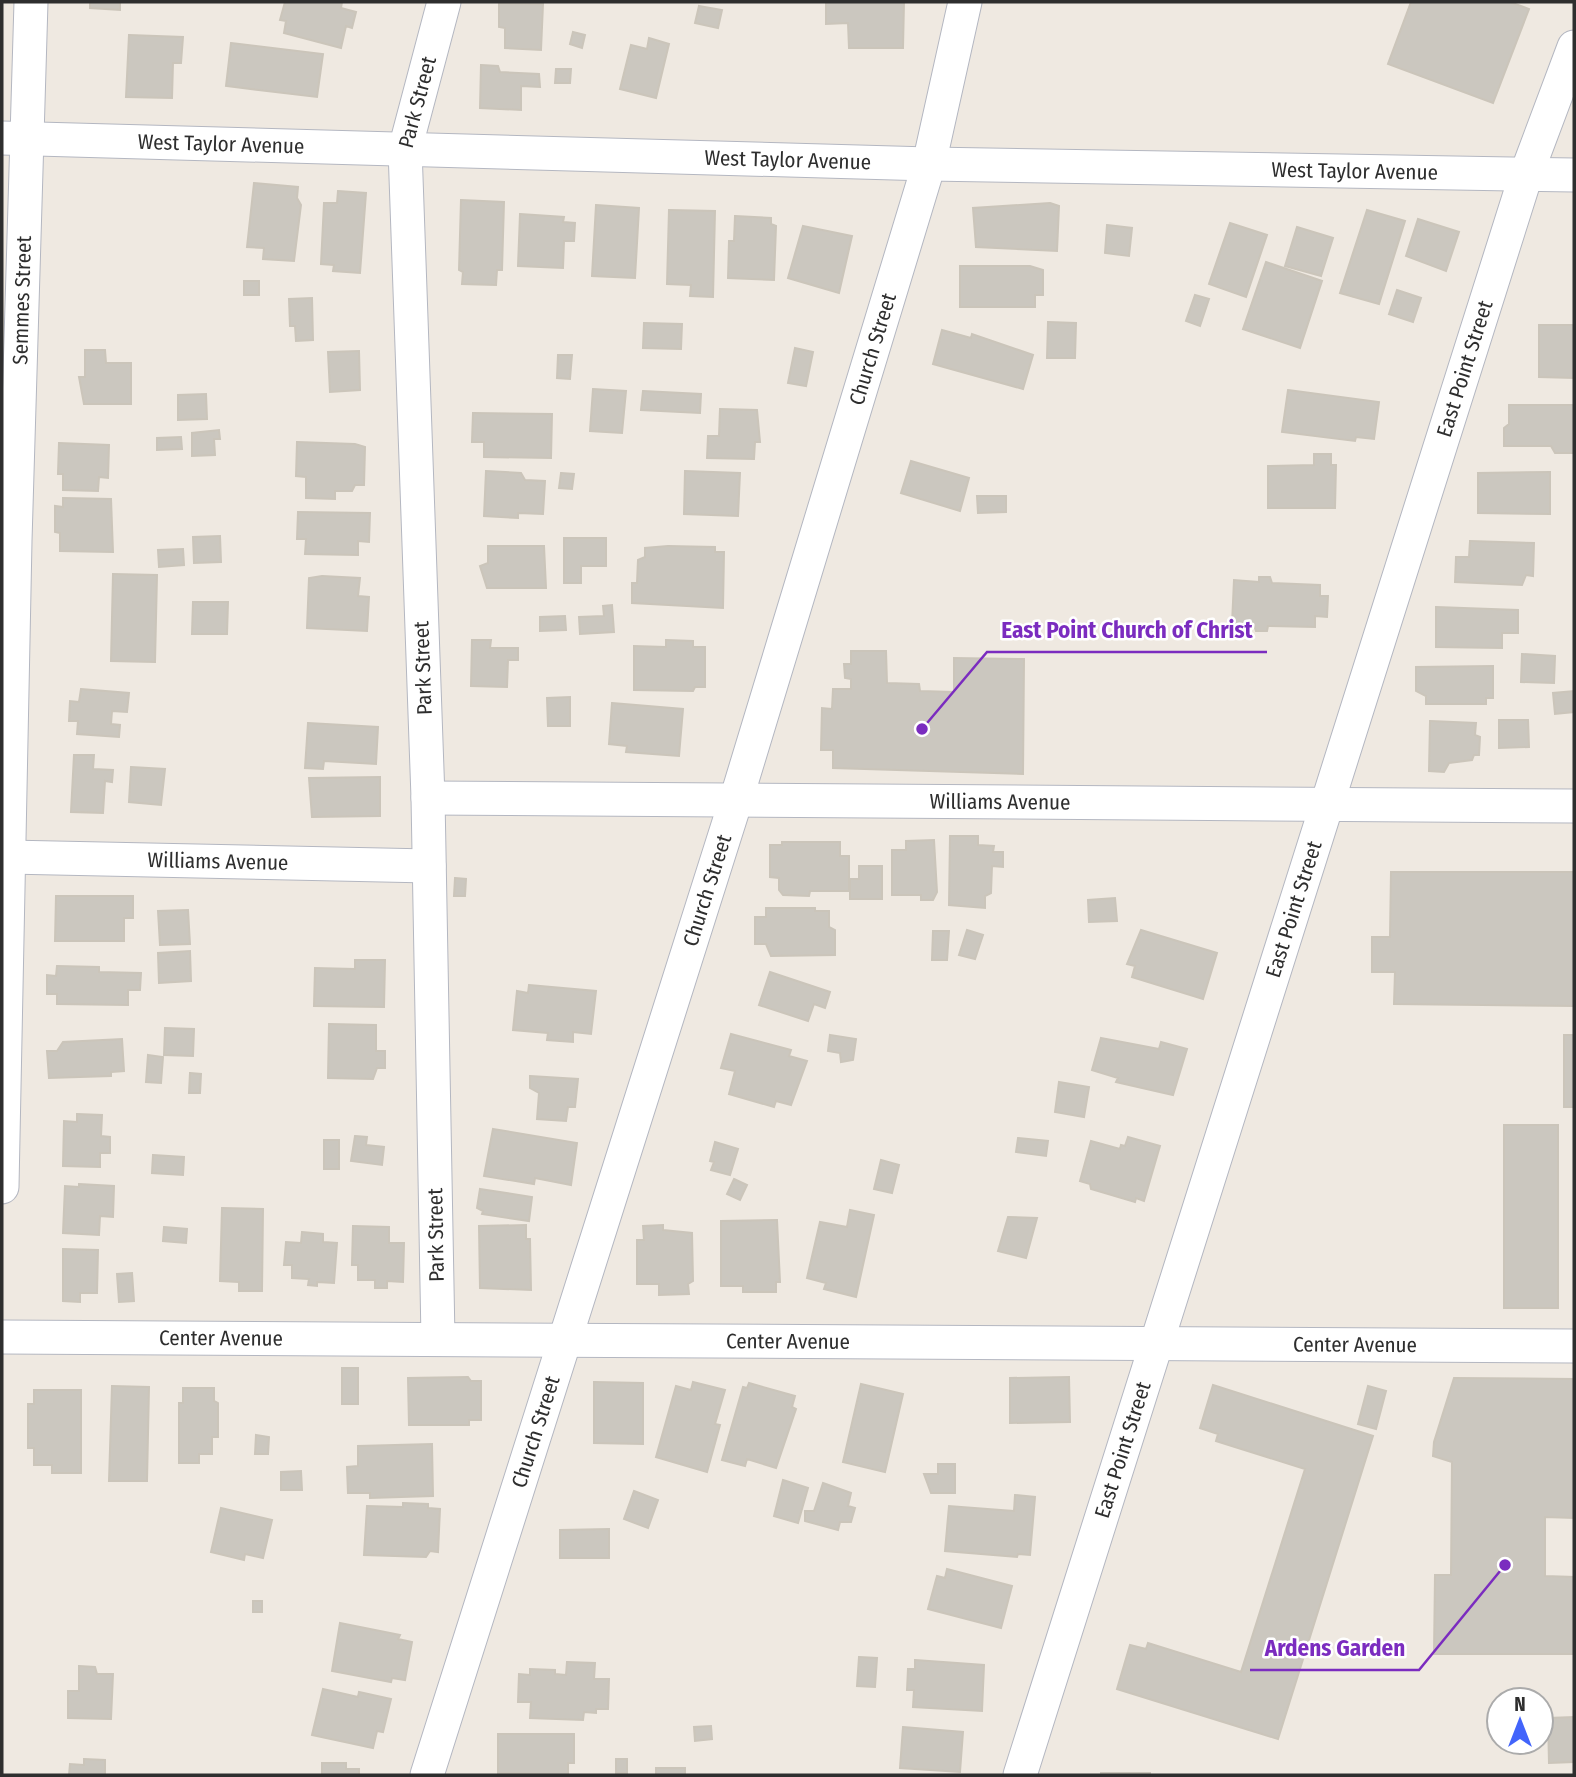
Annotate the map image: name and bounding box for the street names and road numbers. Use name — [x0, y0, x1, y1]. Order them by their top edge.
street label: Park Street — [393, 53, 442, 151]
street label: West Taylor Avenue — [137, 129, 305, 159]
street label: West Taylor Avenue — [704, 145, 871, 175]
street label: West Taylor Avenue — [1271, 157, 1438, 186]
street label: Semmes Street — [7, 235, 37, 365]
street label: Church Street — [844, 290, 902, 408]
street label: East Point Street — [1431, 297, 1499, 440]
street label: Park Street — [408, 621, 438, 715]
street label: Williams Avenue — [929, 789, 1071, 815]
street label: Church Street — [677, 831, 737, 950]
street label: East Point Street — [1260, 838, 1328, 981]
street label: Williams Avenue — [147, 847, 289, 876]
street label: Park Street — [422, 1188, 450, 1282]
street label: Center Avenue — [159, 1325, 283, 1352]
street label: Center Avenue — [726, 1328, 850, 1355]
street label: Center Avenue — [1293, 1331, 1417, 1358]
street label: Church Street — [506, 1373, 566, 1491]
street label: East Point Street — [1089, 1378, 1157, 1521]

